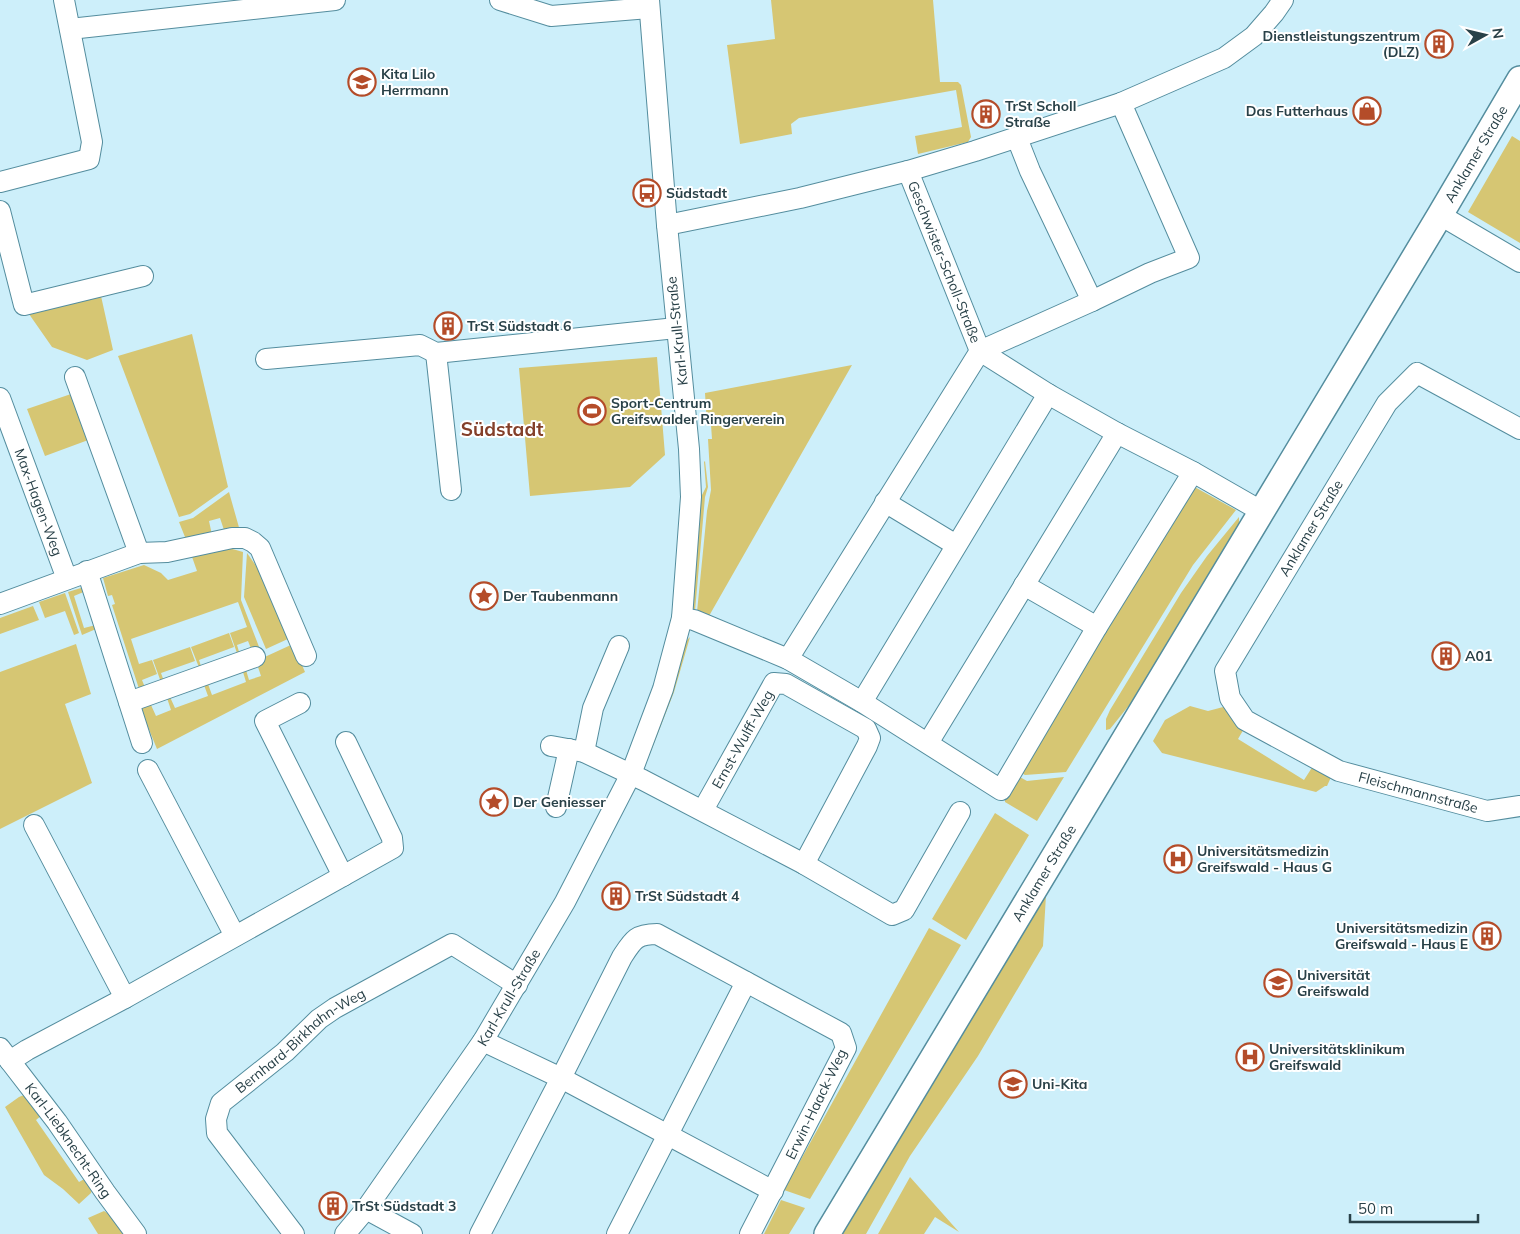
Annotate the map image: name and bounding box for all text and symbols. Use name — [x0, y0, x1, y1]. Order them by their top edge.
north arrow — [1460, 10, 1510, 60]
place label: Dienstleistungszentrum (DLZ) — [1263, 27, 1420, 61]
text: N — [1488, 27, 1508, 40]
building icon: Dienstleistungszentrum (DLZ) — [1424, 29, 1454, 59]
place label: Kita Lilo Herrmann — [381, 65, 449, 99]
school or university icon: Kita Lilo Herrmann — [347, 67, 377, 97]
shop icon: Das Futterhaus — [1352, 96, 1382, 126]
place label: TrSt Scholl Straße — [1005, 97, 1076, 131]
building icon: TrSt Scholl Straße — [971, 99, 1001, 129]
place label: Das Futterhaus — [1246, 102, 1348, 120]
street label: Anklamer Straße — [1440, 102, 1511, 206]
bus stop icon: Südstadt — [632, 178, 662, 208]
street label: Geschwister-Scholl-Straße — [904, 178, 985, 346]
place label: Südstadt — [666, 184, 728, 202]
street label: Karl-Krull-Straße — [662, 276, 692, 386]
building icon: TrSt Südstadt 6 — [433, 311, 463, 341]
place label: TrSt Südstadt 6 — [467, 317, 571, 335]
place label: Sport-Centrum Greifswalder Ringerverein — [611, 394, 785, 428]
sports icon: Sport-Centrum Greifswalder Ringerverein — [577, 396, 607, 426]
district label: Südstadt — [461, 417, 543, 441]
street label: Max-Hagen-Weg — [10, 446, 67, 558]
street label: Anklamer Straße — [1275, 476, 1347, 580]
place icon: Der Taubenmann — [469, 581, 499, 611]
place label: Der Taubenmann — [503, 587, 618, 605]
building icon: A01 — [1431, 641, 1461, 671]
place label: A01 — [1465, 647, 1492, 665]
street label: Ernst-Wulff-Weg — [708, 687, 777, 792]
street label: Fleischmannstraße — [1357, 768, 1480, 817]
place icon: Der Geniesser — [479, 787, 509, 817]
place label: Der Geniesser — [513, 793, 606, 811]
street label: Anklamer Straße — [1008, 822, 1080, 925]
place label: Universitätsmedizin Greifswald - Haus G — [1197, 842, 1332, 876]
hospital icon: Universitätsmedizin Greifswald - Haus G — [1163, 844, 1193, 874]
building icon: TrSt Südstadt 4 — [601, 881, 631, 911]
place label: TrSt Südstadt 4 — [635, 887, 740, 905]
place label: Universitätsmedizin Greifswald - Haus E — [1335, 919, 1468, 953]
building icon: Universitätsmedizin Greifswald - Haus E — [1472, 921, 1502, 951]
street label: Karl-Krull-Straße — [473, 946, 544, 1049]
place label: Universität Greifswald — [1297, 966, 1371, 1000]
school or university icon: Universität Greifswald — [1263, 968, 1293, 998]
street label: Bernhard-Birkhahn-Weg — [232, 984, 368, 1097]
place label: Universitätsklinikum Greifswald — [1269, 1040, 1405, 1074]
hospital icon: Universitätsklinikum Greifswald — [1235, 1042, 1265, 1072]
street label: Erwin-Haack-Weg — [781, 1046, 851, 1162]
school or university icon: Uni-Kita — [998, 1069, 1028, 1099]
place label: Uni-Kita — [1032, 1075, 1088, 1093]
street label: Karl-Liebknecht-Ring — [21, 1079, 115, 1202]
building icon: TrSt Südstadt 3 — [318, 1191, 348, 1221]
scale bar — [1350, 1192, 1478, 1224]
place label: TrSt Südstadt 3 — [352, 1197, 456, 1215]
text: 50 m — [1358, 1199, 1393, 1218]

